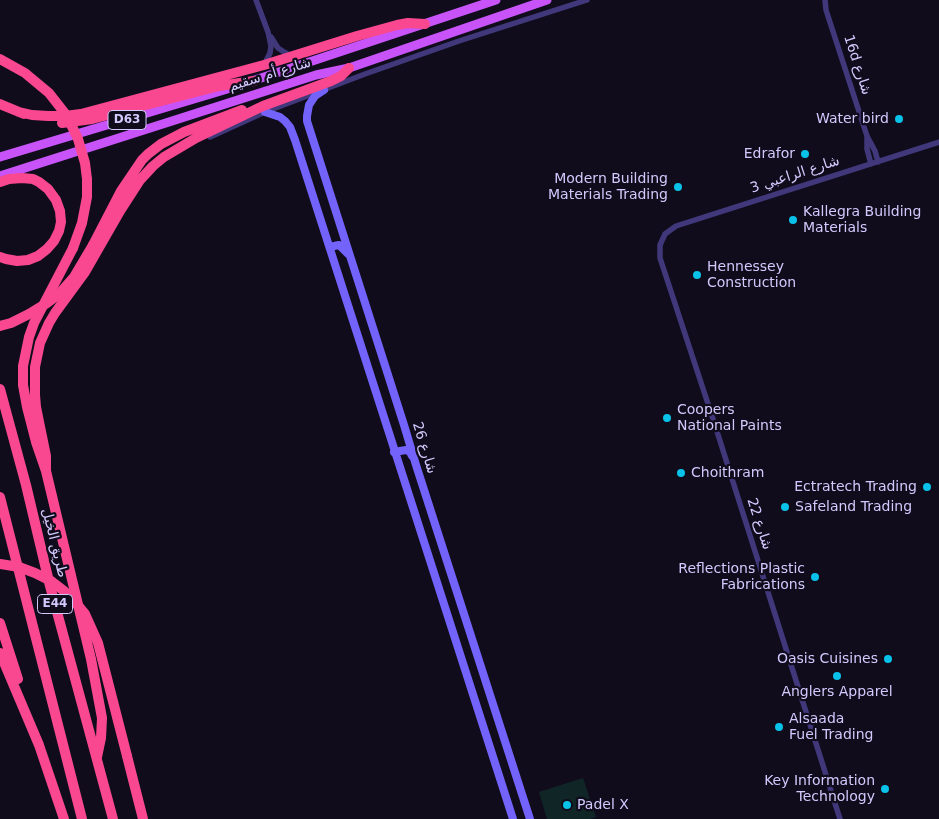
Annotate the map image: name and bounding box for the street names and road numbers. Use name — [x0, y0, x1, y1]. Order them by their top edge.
street label: 16d شارع — [839, 33, 875, 97]
street label: شارع أم سقيم — [227, 55, 313, 95]
road number: D63 — [108, 110, 146, 130]
street label: شارع الراعبي 3 — [748, 153, 842, 197]
street label: شارع 26 — [408, 420, 440, 476]
street label: شارع 22 — [743, 496, 775, 552]
street label: طريق الخيل — [37, 507, 71, 579]
road number: E44 — [38, 594, 72, 614]

